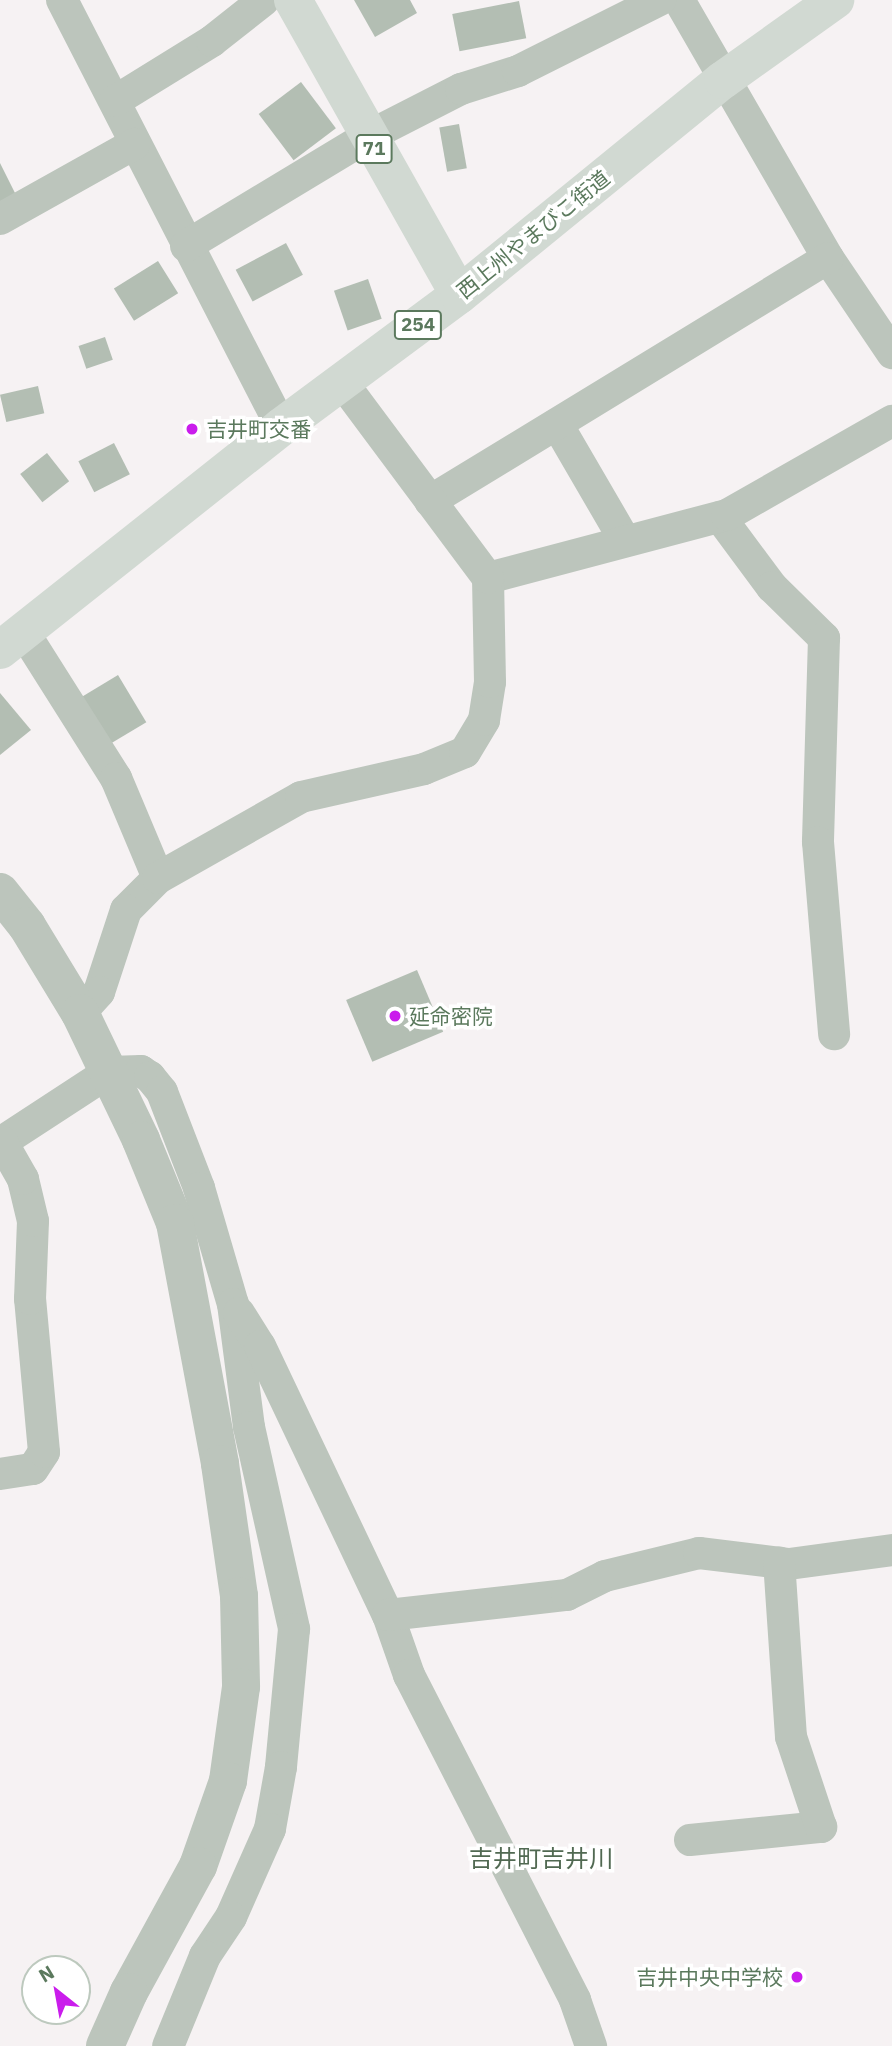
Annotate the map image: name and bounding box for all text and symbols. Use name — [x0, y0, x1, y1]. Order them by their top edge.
road number: 71 — [355, 134, 393, 164]
street label: 西上州やまびこ街道 — [452, 165, 614, 303]
road number: 254 — [394, 310, 442, 340]
place label: 吉井町交番 — [206, 416, 311, 442]
marker: 吉井町交番 — [184, 421, 200, 437]
place label: 延命密院 — [409, 1003, 493, 1029]
marker: 延命密院 — [387, 1008, 403, 1024]
district label: 吉井町吉井川 — [469, 1845, 613, 1873]
north arrow — [21, 1955, 91, 2025]
text: N — [34, 1960, 58, 1988]
place label: 吉井中央中学校 — [636, 1964, 783, 1990]
marker: 吉井中央中学校 — [789, 1969, 805, 1985]

